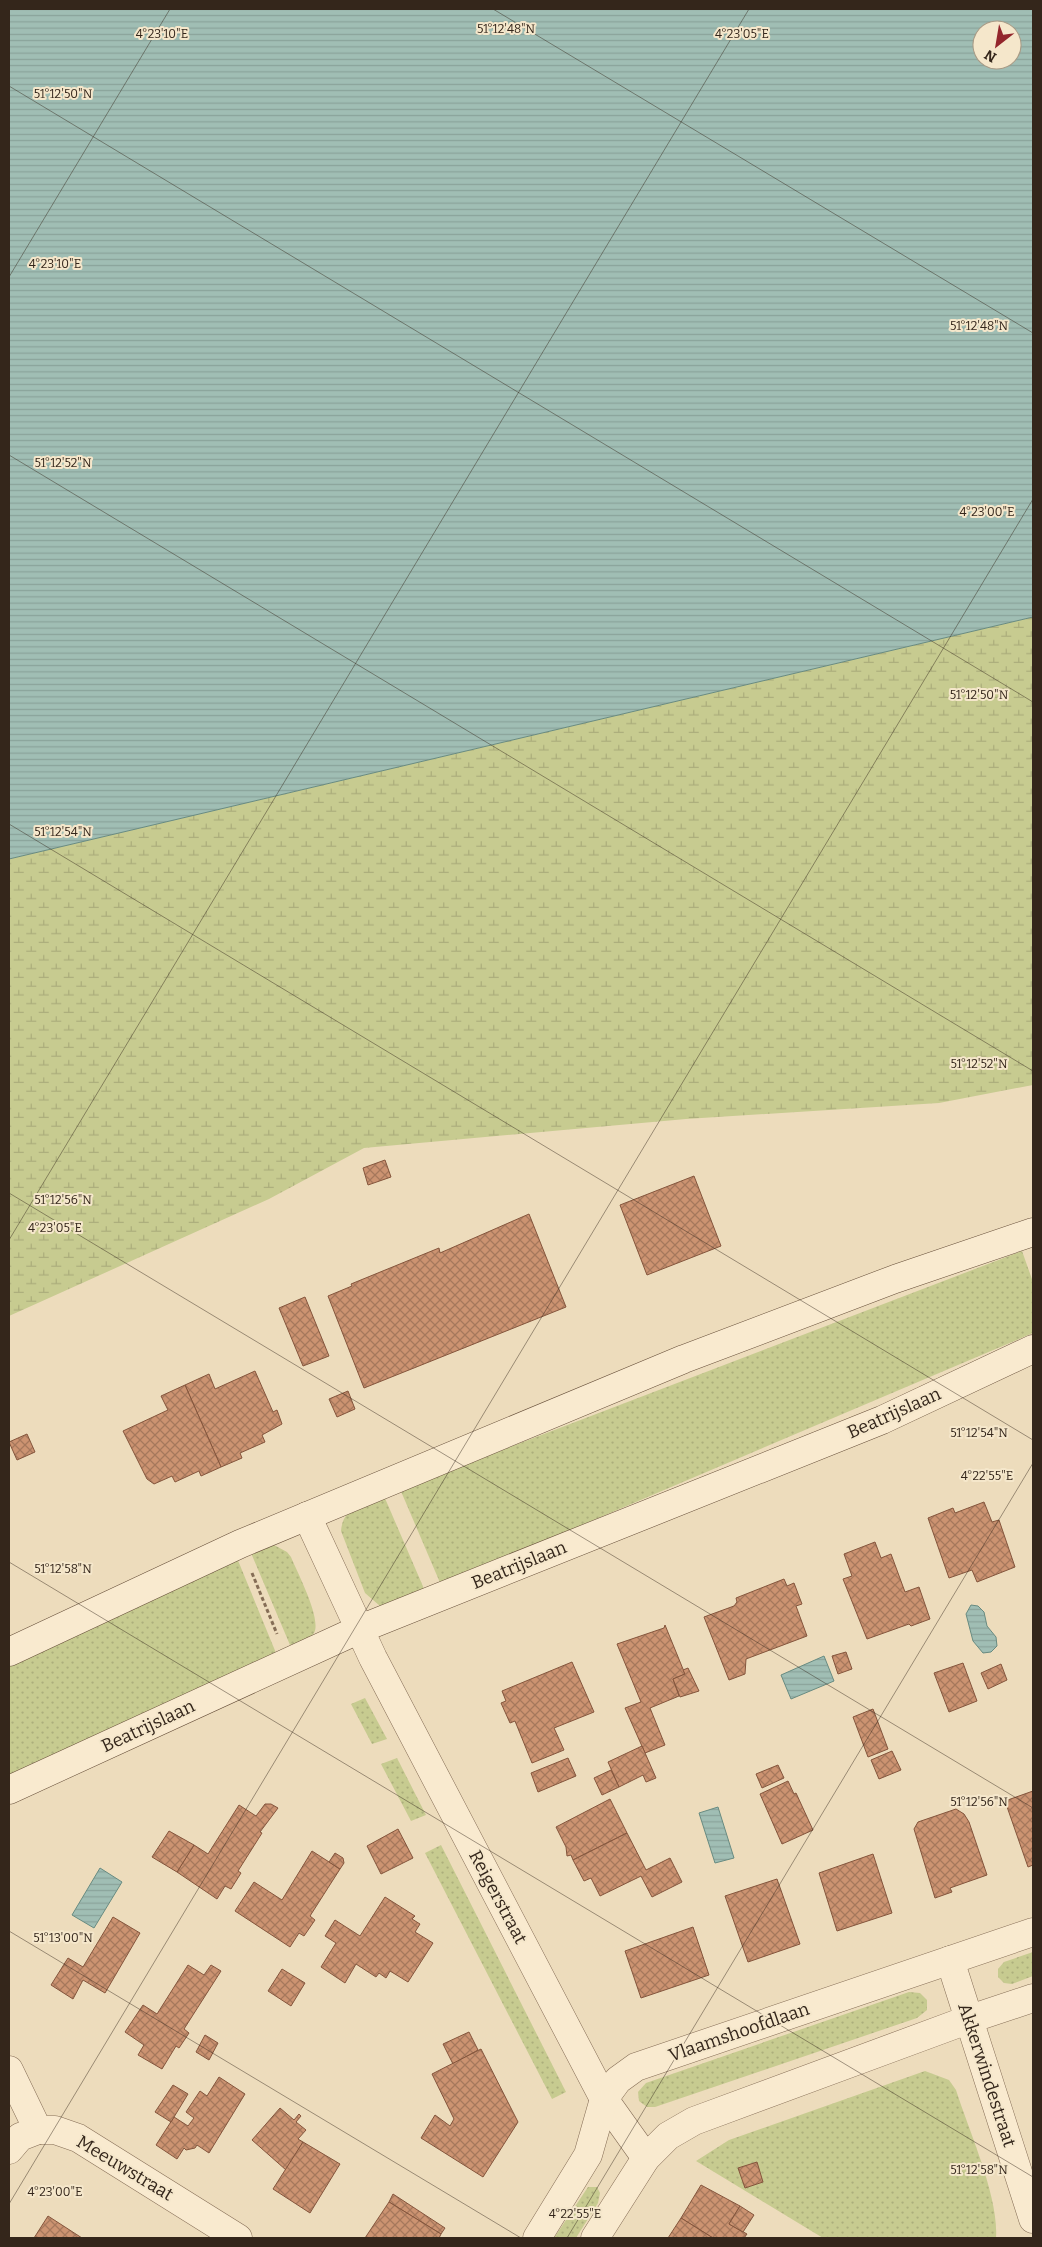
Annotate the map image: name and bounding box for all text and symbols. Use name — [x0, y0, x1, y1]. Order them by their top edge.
north arrow — [972, 20, 1022, 70]
text: 51°12'48"N — [477, 22, 536, 36]
text: 4°23'10"E — [136, 27, 188, 41]
text: 4°23'05"E — [715, 27, 769, 41]
text: N — [981, 46, 1000, 66]
text: 51°12'50"N — [34, 87, 93, 101]
text: 4°23'10"E — [29, 257, 81, 271]
text: 51°12'48"N — [950, 319, 1009, 333]
text: 51°12'52"N — [35, 456, 92, 470]
text: 4°23'00"E — [959, 505, 1015, 519]
text: 51°12'50"N — [950, 688, 1009, 702]
text: 51°12'54"N — [34, 825, 92, 839]
text: 51°12'52"N — [951, 1057, 1008, 1071]
text: 51°12'56"N — [34, 1193, 92, 1207]
text: 4°23'05"E — [28, 1221, 82, 1235]
street label: Beatrijslaan — [844, 1382, 945, 1443]
text: 51°12'54"N — [950, 1426, 1008, 1440]
text: 4°22'55"E — [961, 1469, 1013, 1483]
street label: Beatrijslaan — [468, 1536, 570, 1594]
text: 51°12'58"N — [34, 1562, 92, 1576]
street label: Beatrijslaan — [98, 1695, 199, 1757]
text: 51°12'56"N — [950, 1795, 1008, 1809]
street label: Reigerstraat — [464, 1846, 532, 1948]
text: 51°13'00"N — [33, 1931, 93, 1945]
street label: Vlaamshoofdlaan — [666, 1997, 813, 2066]
street label: Akkerwindestraat — [953, 2000, 1021, 2150]
street label: Meeuwstraat — [73, 2130, 178, 2206]
text: 51°12'58"N — [950, 2163, 1008, 2177]
text: 4°23'00"E — [27, 2185, 83, 2199]
text: 4°22'55"E — [549, 2207, 601, 2221]

